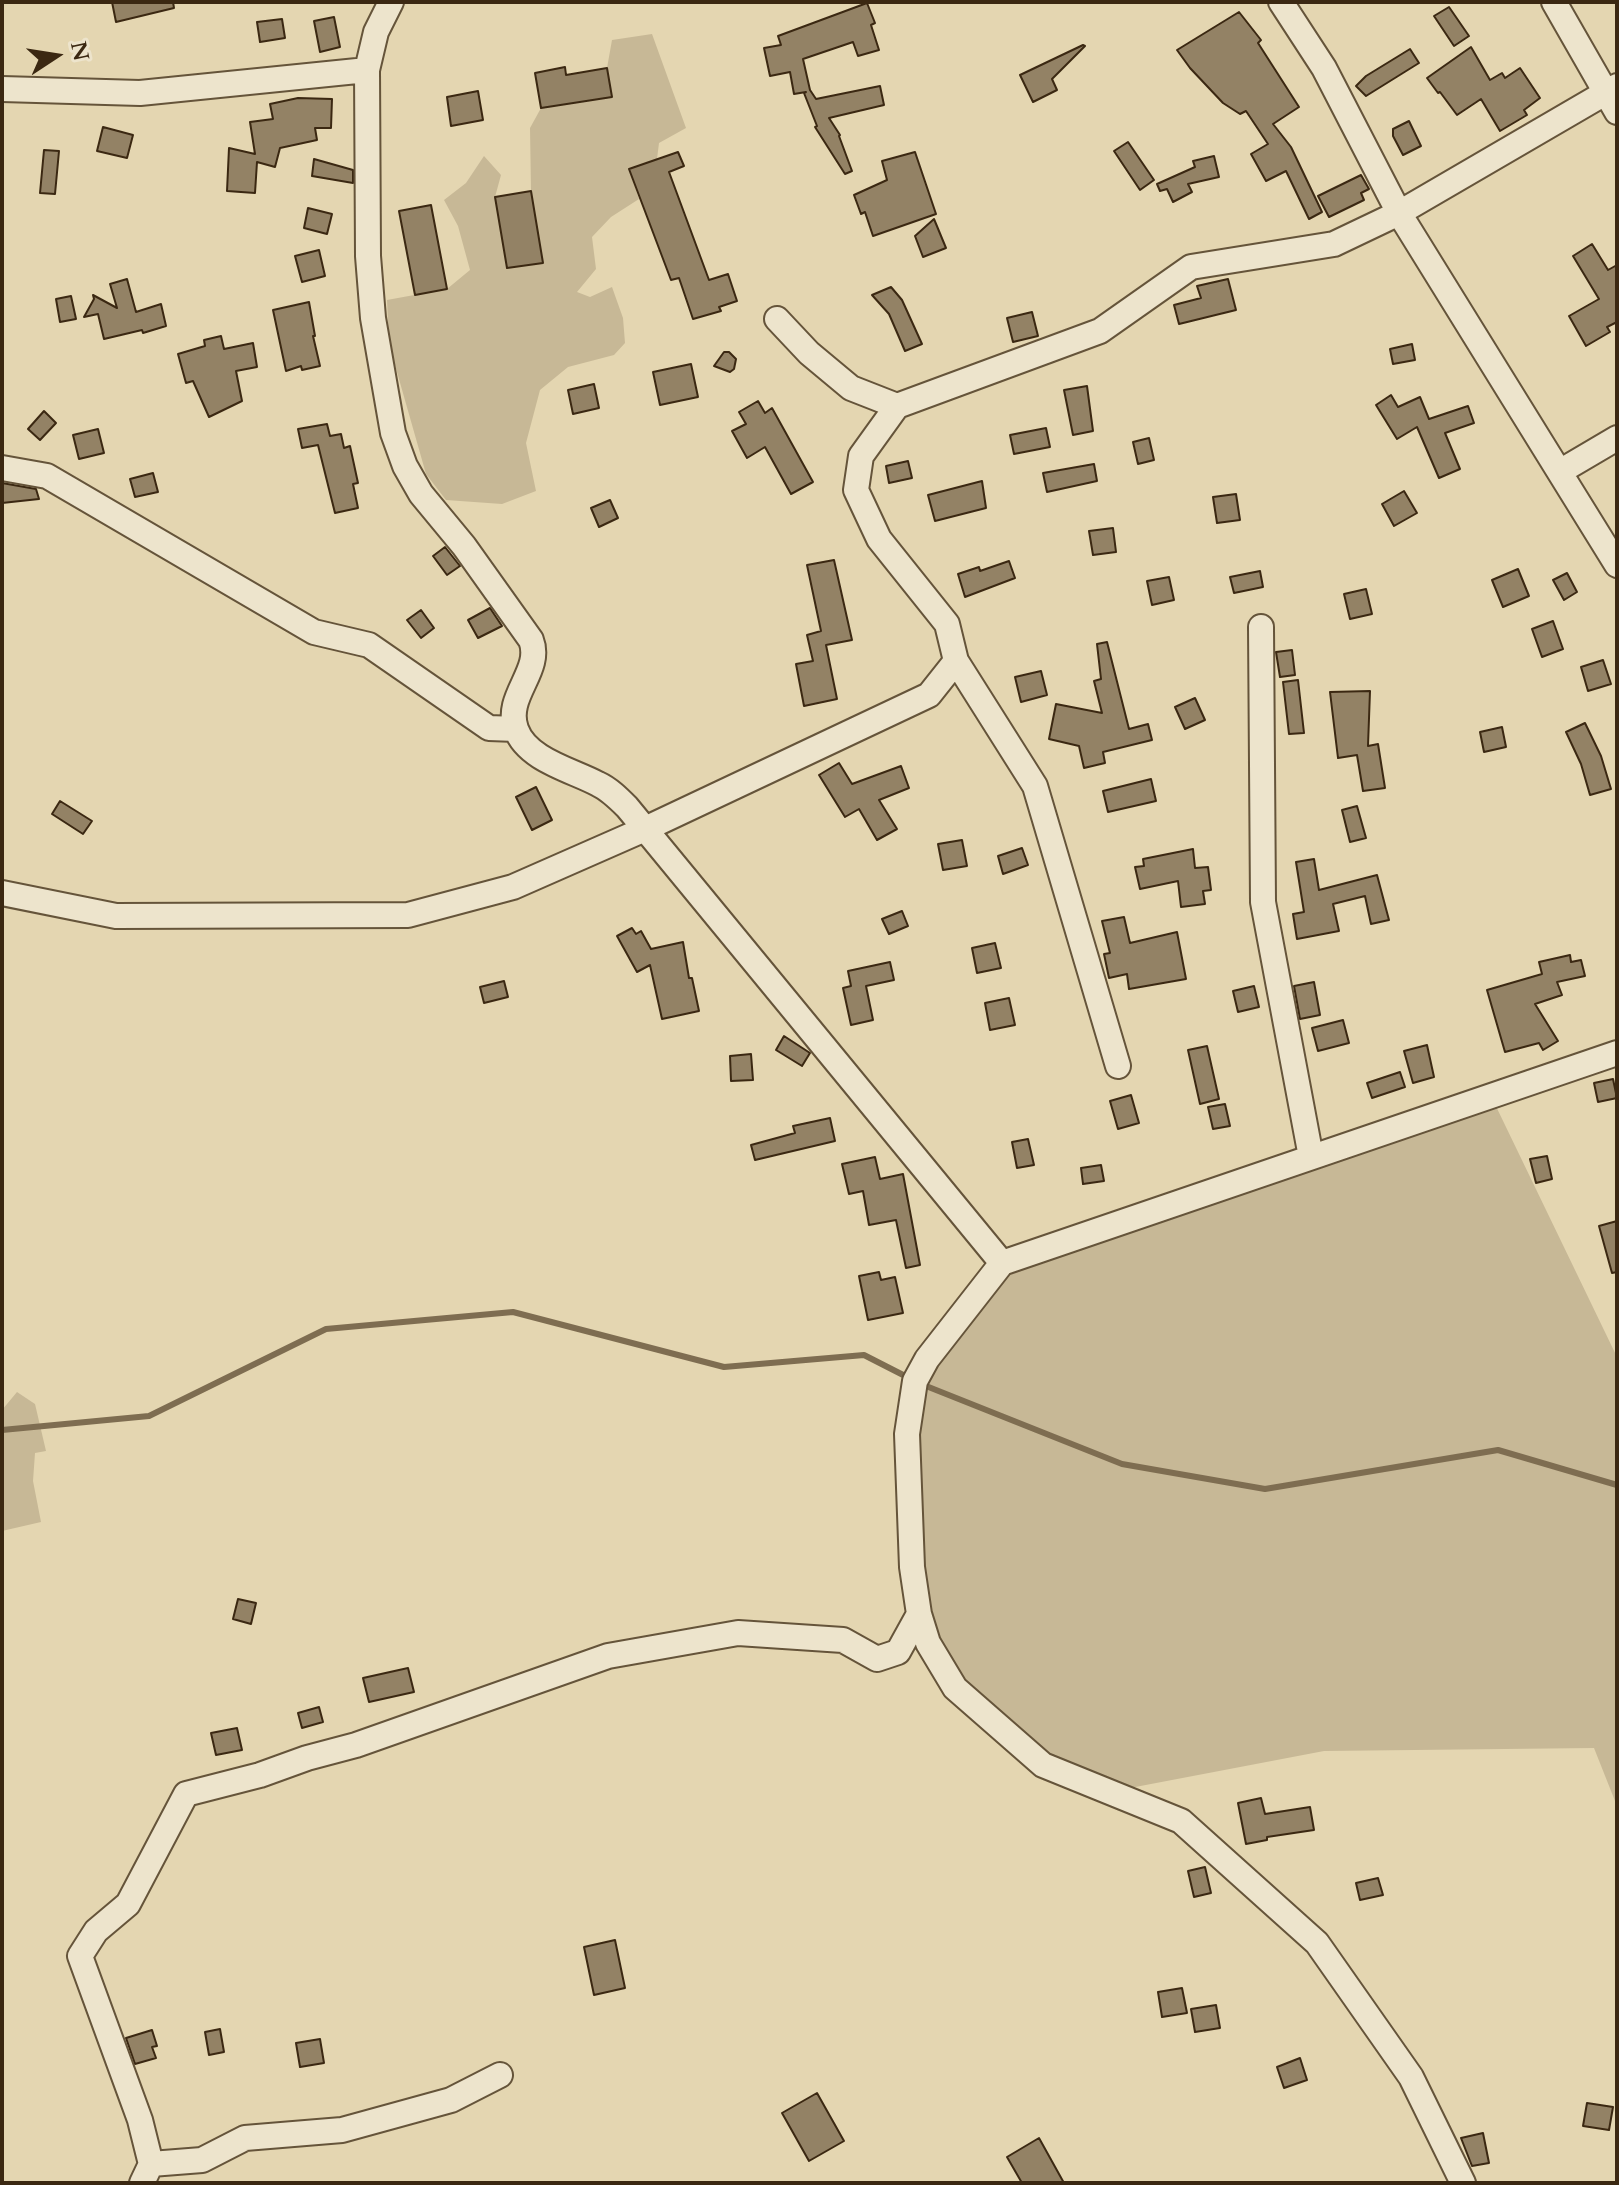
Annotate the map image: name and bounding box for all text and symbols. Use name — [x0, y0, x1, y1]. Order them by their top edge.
north arrow — [16, 16, 96, 96]
text: N — [63, 39, 96, 63]

